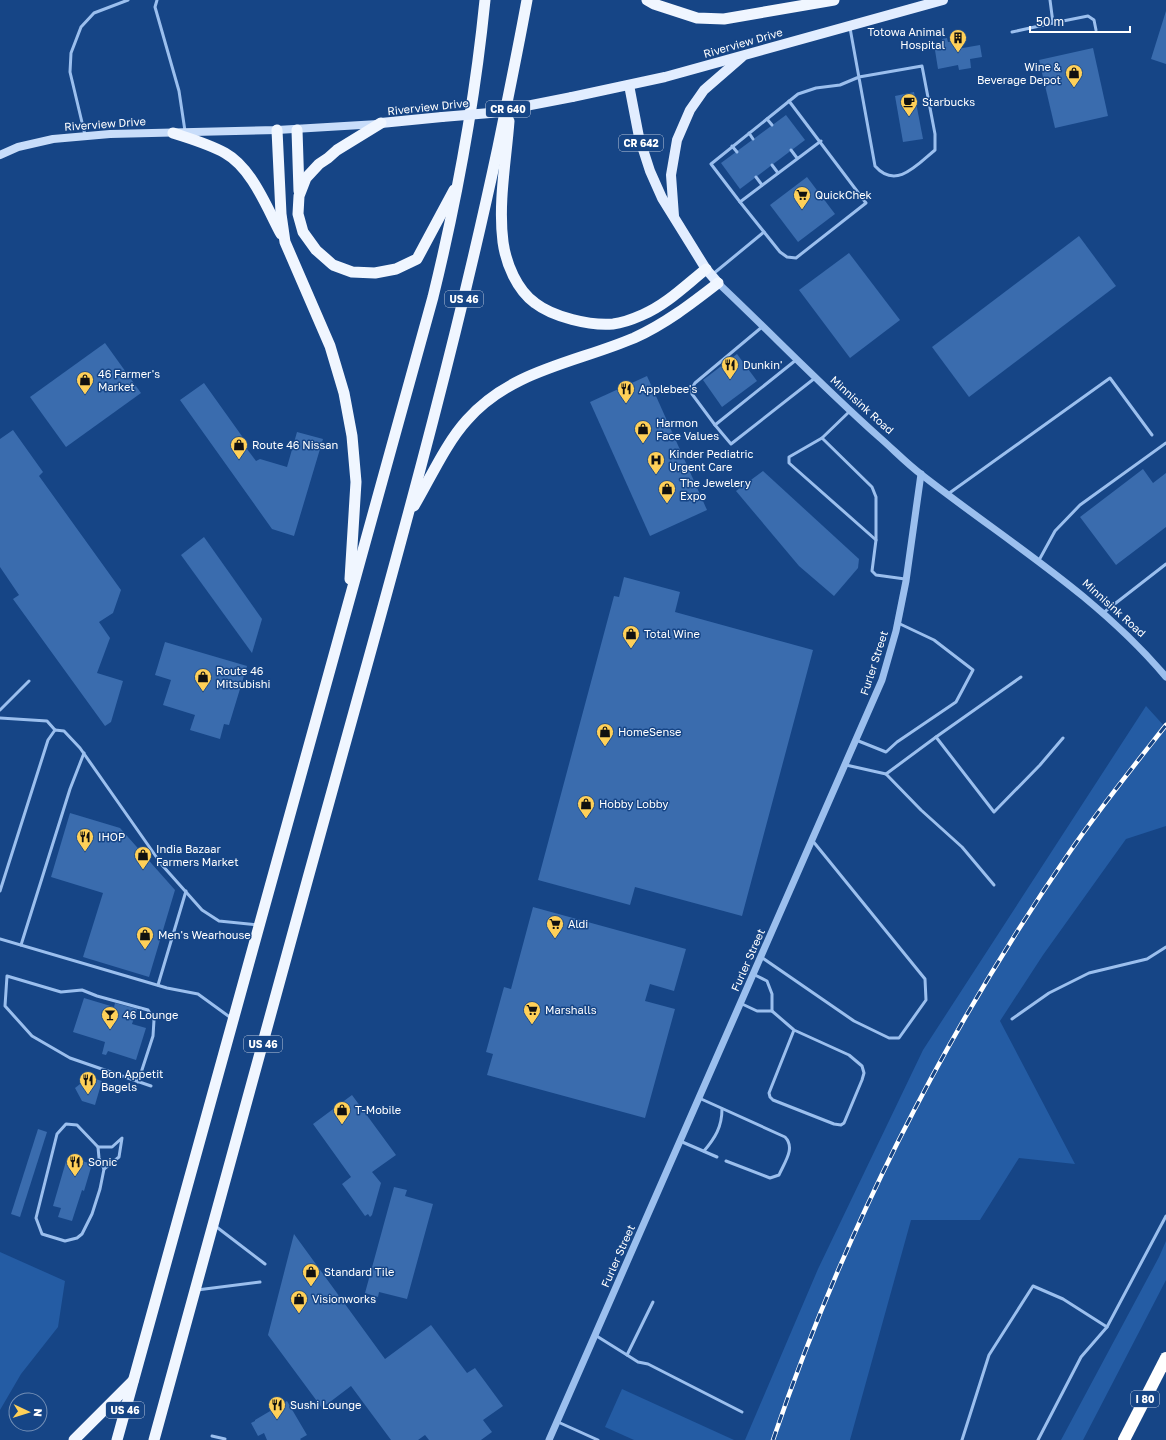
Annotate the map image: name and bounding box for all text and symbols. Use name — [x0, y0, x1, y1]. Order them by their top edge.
scale bar — [1030, 8, 1130, 34]
text: 50 m — [1036, 14, 1064, 29]
street label: Riverview Drive — [702, 25, 784, 60]
place label: Totowa Animal Hospital — [867, 25, 945, 51]
building icon: Totowa Animal Hospital — [948, 28, 968, 53]
place label: Wine & Beverage Depot — [977, 60, 1062, 86]
shop icon: Wine & Beverage Depot — [1064, 63, 1084, 88]
cafe icon: Starbucks — [899, 92, 919, 117]
place label: Starbucks — [922, 95, 975, 108]
street label: Riverview Drive — [387, 96, 469, 117]
road number: CR 640 — [486, 101, 530, 117]
street label: Riverview Drive — [64, 114, 146, 133]
road number: CR 642 — [619, 135, 663, 151]
supermarket icon: QuickChek — [792, 185, 812, 210]
place label: QuickChek — [815, 188, 872, 201]
road number: US 46 — [445, 291, 483, 307]
restaurant icon: Dunkin' — [720, 355, 740, 380]
place label: Dunkin' — [743, 358, 782, 371]
place label: 46 Farmer's Market — [98, 367, 160, 393]
shop icon: 46 Farmer's Market — [75, 370, 95, 395]
street label: Minnisink Road — [828, 373, 897, 436]
restaurant icon: Applebee's — [616, 379, 636, 404]
place label: Applebee's — [639, 382, 698, 395]
place label: Harmon Face Values — [656, 416, 719, 442]
shop icon: Harmon Face Values — [633, 419, 653, 444]
shop icon: Route 46 Nissan — [229, 435, 249, 460]
place label: Route 46 Nissan — [252, 438, 338, 451]
place label: Kinder Pediatric Urgent Care — [669, 447, 753, 473]
hospital icon: Kinder Pediatric Urgent Care — [646, 450, 666, 475]
place label: The Jewelery Expo — [680, 476, 751, 502]
shop icon: The Jewelery Expo — [657, 479, 677, 504]
street label: Minnisink Road — [1080, 576, 1149, 639]
shop icon: Total Wine — [621, 624, 641, 649]
place label: Total Wine — [644, 627, 700, 640]
street label: Furler Street — [857, 629, 890, 697]
place label: Route 46 Mitsubishi — [216, 664, 271, 690]
shop icon: Route 46 Mitsubishi — [193, 667, 213, 692]
shop icon: HomeSense — [595, 722, 615, 747]
place label: HomeSense — [618, 725, 681, 738]
shop icon: Hobby Lobby — [576, 794, 596, 819]
place label: Hobby Lobby — [599, 797, 668, 810]
restaurant icon: IHOP — [75, 827, 95, 852]
place label: IHOP — [98, 830, 125, 843]
place label: India Bazaar Farmers Market — [156, 842, 239, 868]
shop icon: India Bazaar Farmers Market — [133, 845, 153, 870]
supermarket icon: Aldi — [545, 914, 565, 939]
place label: Aldi — [568, 917, 588, 930]
shop icon: Men's Wearhouse — [135, 925, 155, 950]
street label: Furler Street — [728, 927, 767, 993]
place label: Men's Wearhouse — [158, 928, 251, 941]
supermarket icon: Marshalls — [522, 1000, 542, 1025]
place label: Marshalls — [545, 1003, 597, 1016]
bar icon: 46 Lounge — [100, 1005, 120, 1030]
place label: 46 Lounge — [123, 1008, 178, 1021]
road number: US 46 — [244, 1036, 282, 1052]
place label: Bon Appetit Bagels — [101, 1067, 164, 1093]
restaurant icon: Bon Appetit Bagels — [78, 1070, 98, 1095]
shop icon: T-Mobile — [332, 1100, 352, 1125]
place label: T-Mobile — [355, 1103, 401, 1116]
restaurant icon: Sonic — [65, 1152, 85, 1177]
place label: Sonic — [88, 1155, 117, 1168]
street label: Furler Street — [598, 1223, 637, 1289]
shop icon: Standard Tile — [301, 1262, 321, 1287]
place label: Standard Tile — [324, 1265, 394, 1278]
shop icon: Visionworks — [289, 1289, 309, 1314]
place label: Visionworks — [312, 1292, 376, 1305]
road number: I 80 — [1131, 1391, 1159, 1407]
north arrow — [8, 1392, 48, 1432]
restaurant icon: Sushi Lounge — [267, 1395, 287, 1420]
place label: Sushi Lounge — [290, 1398, 361, 1411]
road number: US 46 — [106, 1402, 144, 1418]
text: N — [32, 1408, 45, 1417]

